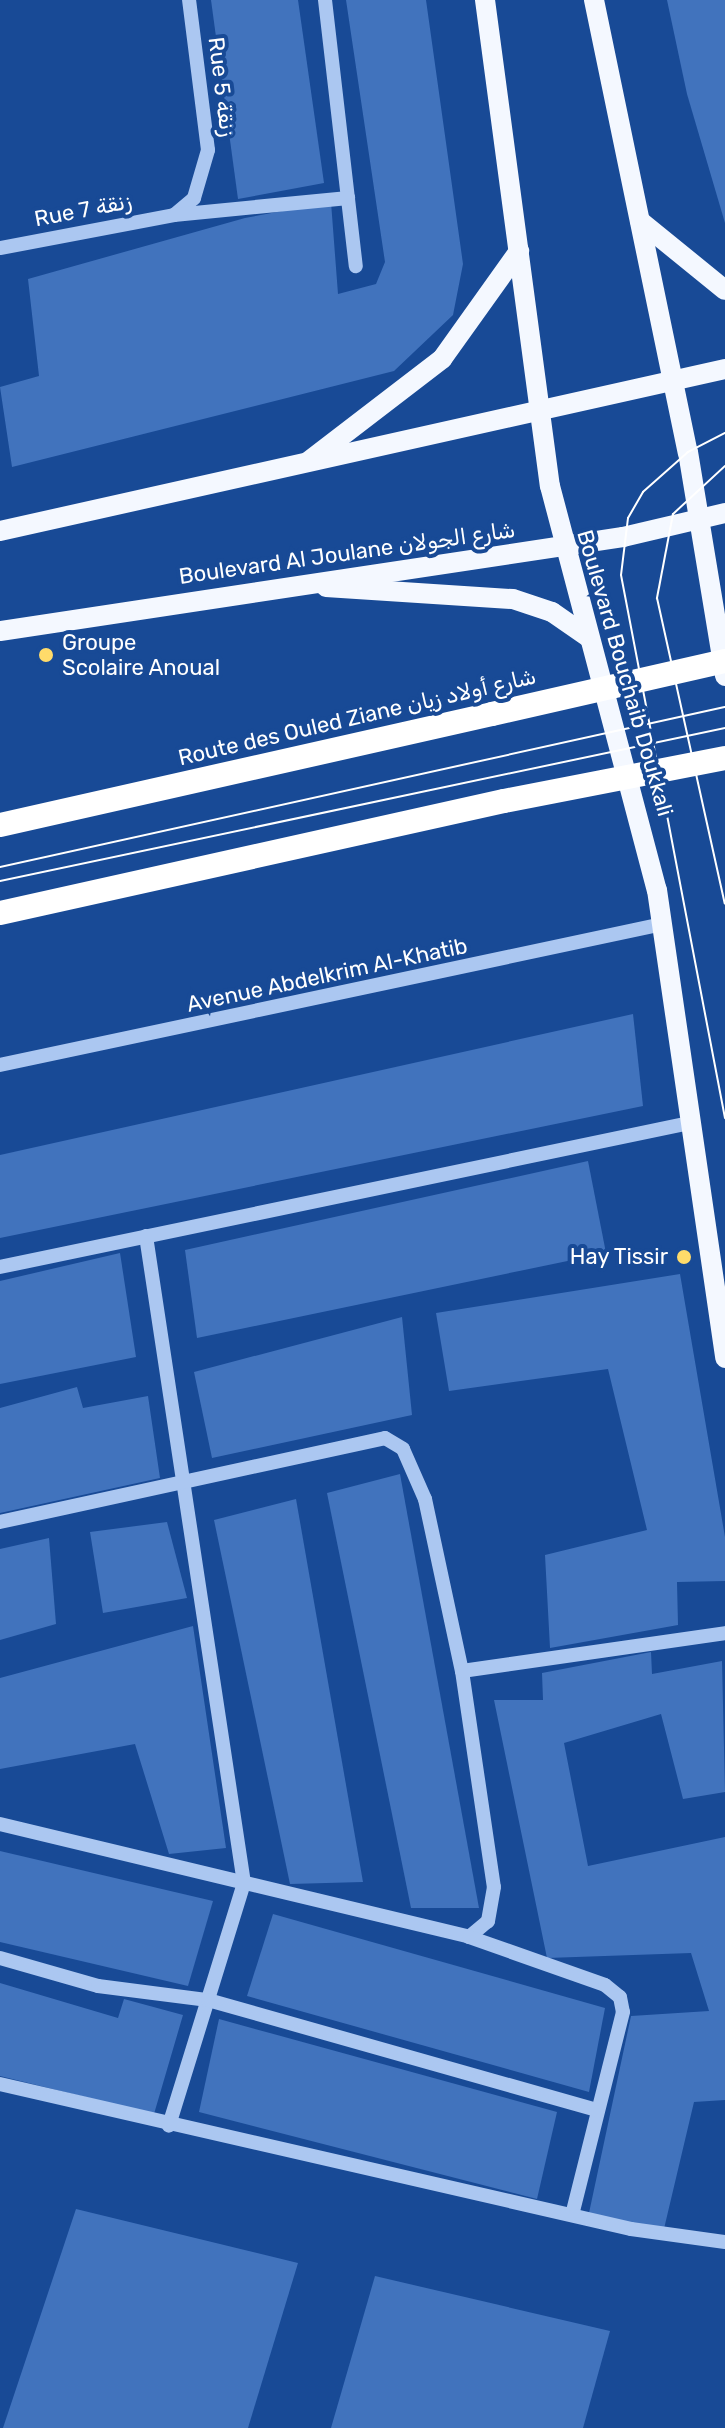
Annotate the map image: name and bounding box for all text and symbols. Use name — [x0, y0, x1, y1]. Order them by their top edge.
street label: Rue 5 زنقة — [203, 36, 241, 138]
street label: Rue 7 زنقة — [32, 188, 134, 232]
street label: Boulevard Al Joulane شارع الجولان — [177, 516, 517, 590]
street label: Boulevard Bouchaib Doukkali — [571, 527, 679, 819]
place label: Groupe Scolaire Anoual — [62, 629, 221, 680]
marker: Groupe Scolaire Anoual — [37, 646, 55, 664]
street label: Route des Ouled Ziane شارع أولاد زيان — [176, 663, 538, 771]
street label: Avenue Abdelkrim Al-Khatib — [184, 932, 470, 1018]
place label: Hay Tissir — [569, 1244, 668, 1270]
marker: Hay Tissir — [675, 1248, 693, 1266]

